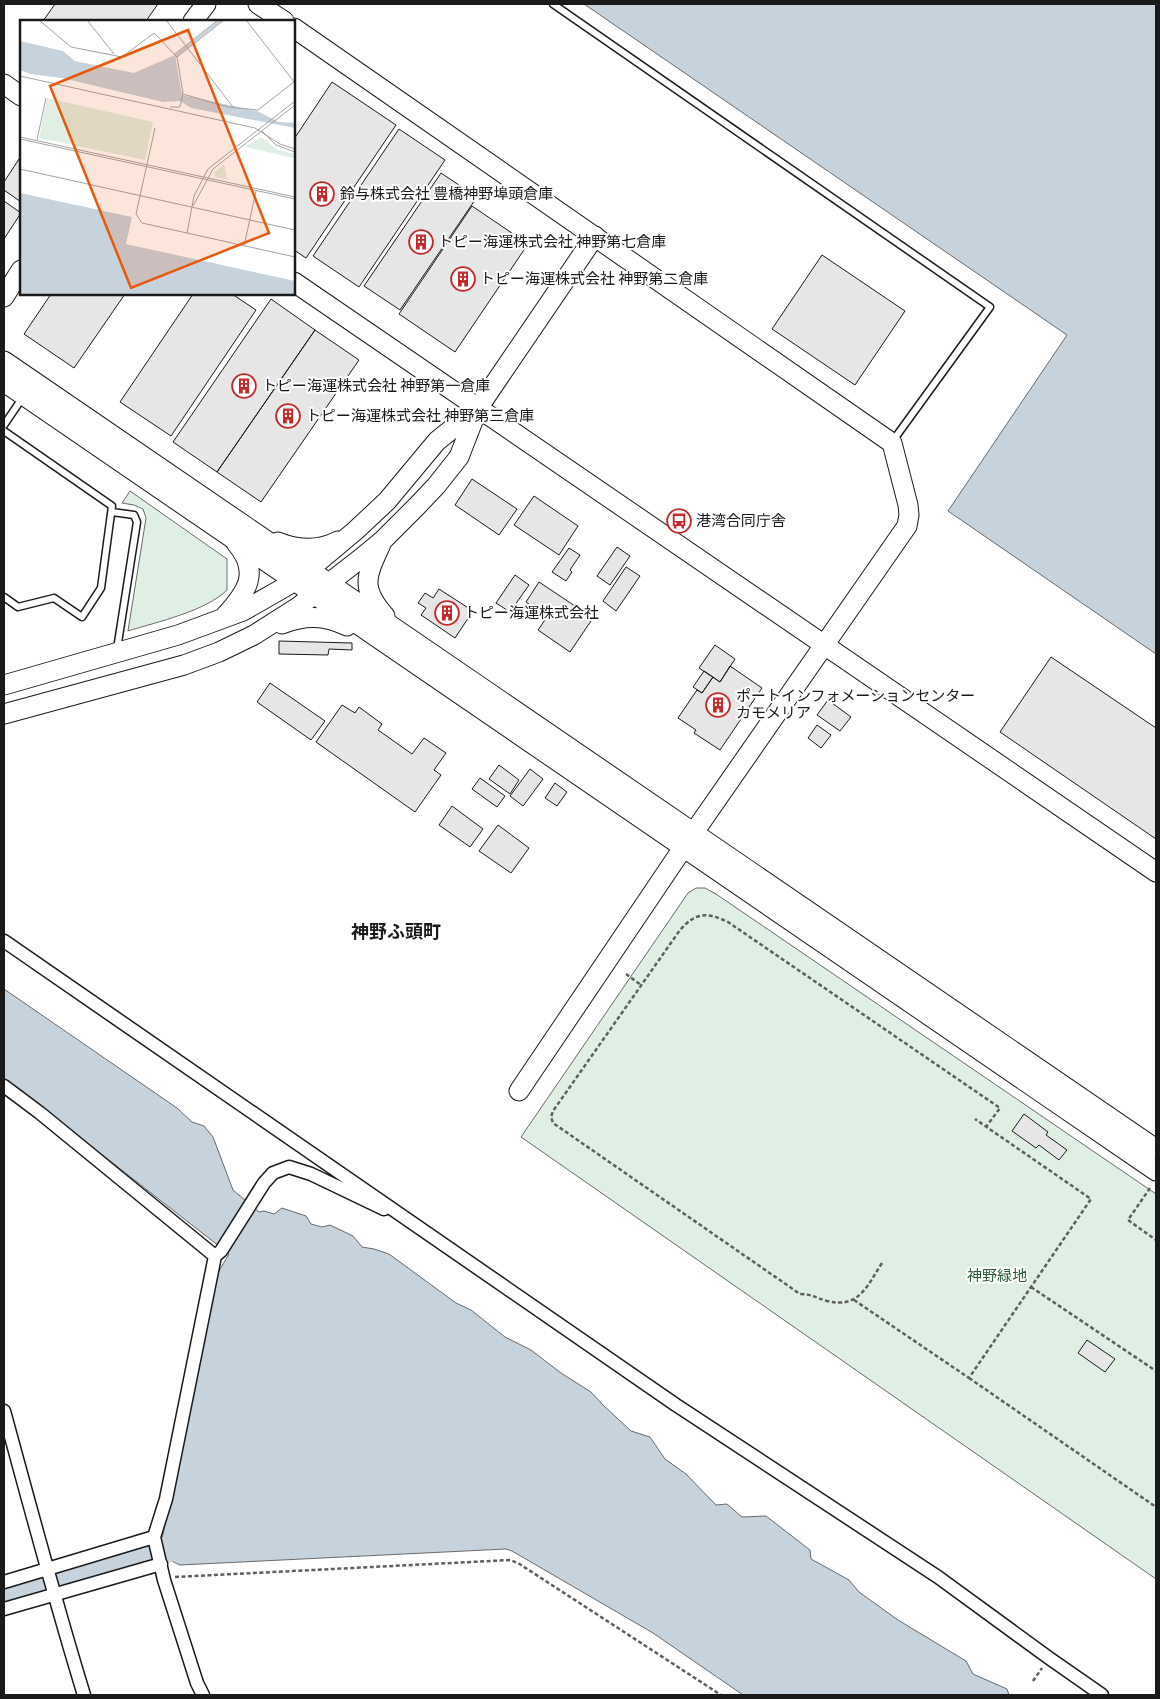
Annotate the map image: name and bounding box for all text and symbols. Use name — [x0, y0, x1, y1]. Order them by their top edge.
inset map — [20, 20, 295, 295]
building icon: 鈴与株式会社 豊橋神野埠頭倉庫 — [309, 181, 335, 207]
place label: 鈴与株式会社 豊橋神野埠頭倉庫 — [340, 184, 553, 203]
building icon: トピー海運株式会社 神野第七倉庫 — [408, 229, 434, 255]
place label: トピー海運株式会社 神野第七倉庫 — [438, 232, 666, 251]
building icon: トピー海運株式会社 神野第二倉庫 — [450, 266, 476, 292]
place label: トピー海運株式会社 神野第二倉庫 — [480, 269, 708, 288]
building icon: トピー海運株式会社 神野第一倉庫 — [231, 373, 257, 399]
place label: トピー海運株式会社 神野第一倉庫 — [262, 376, 490, 395]
building icon: トピー海運株式会社 神野第三倉庫 — [275, 403, 301, 429]
place label: トピー海運株式会社 神野第三倉庫 — [306, 406, 534, 425]
bus stop icon: 港湾合同庁舎 — [666, 508, 692, 534]
place label: 港湾合同庁舎 — [696, 511, 786, 530]
building icon: トピー海運株式会社 — [434, 600, 460, 626]
place label: トピー海運株式会社 — [464, 603, 599, 622]
place label: ポートインフォメーションセンター カモメリア — [736, 686, 975, 722]
building icon: ポートインフォメーションセンター カモメリア — [705, 692, 731, 718]
district label: 神野ふ頭町 — [351, 920, 441, 943]
park label: 神野緑地 — [967, 1266, 1027, 1285]

